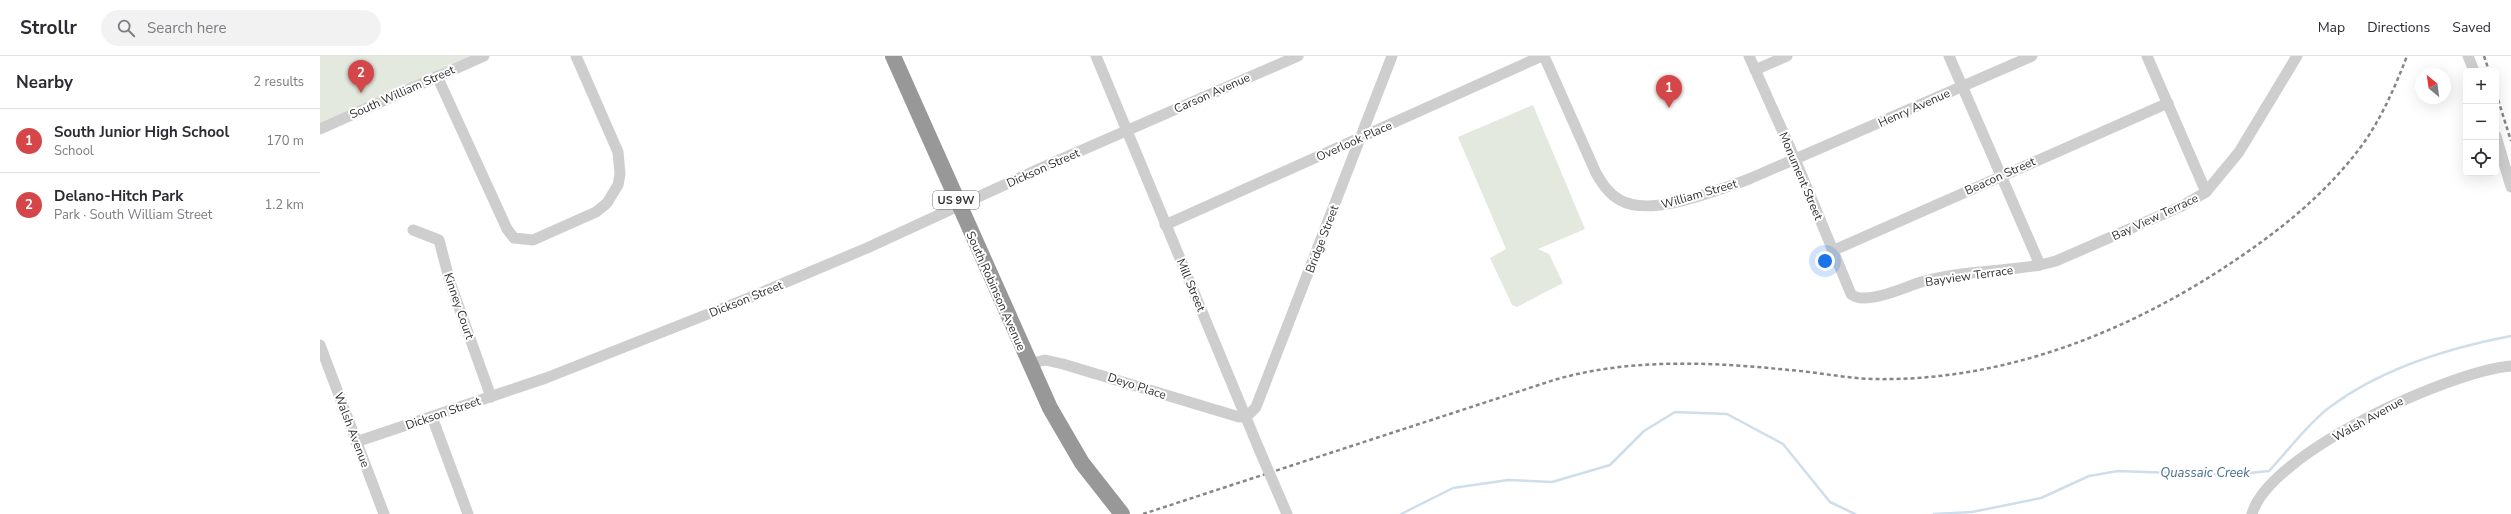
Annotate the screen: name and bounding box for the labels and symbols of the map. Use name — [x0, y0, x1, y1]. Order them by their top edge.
pin: 2 — [348, 60, 374, 93]
street label: South William Street — [347, 61, 458, 122]
north arrow — [2415, 68, 2451, 104]
street label: Carson Avenue — [1171, 69, 1253, 117]
pin: 1 — [1656, 75, 1682, 108]
street label: Henry Avenue — [1876, 85, 1952, 131]
street label: Overlook Place — [1314, 117, 1394, 165]
street label: Monument Street — [1775, 130, 1827, 223]
street label: Dickson Street — [1004, 144, 1083, 191]
street label: Beacon Street — [1962, 153, 2039, 199]
street label: William Street — [1659, 175, 1740, 212]
street label: Bay View Terrace — [2109, 190, 2201, 244]
road number: US 9W — [933, 191, 979, 209]
street label: Bridge Street — [1302, 202, 1343, 275]
street label: South Robinson Avenue — [962, 229, 1030, 353]
your location — [1815, 251, 1835, 271]
street label: Mill Street — [1173, 256, 1210, 315]
street label: Bayview Terrace — [1924, 262, 2014, 290]
street label: Kinney Court — [440, 271, 478, 342]
street label: Dickson Street — [707, 277, 786, 321]
street label: Deyo Place — [1106, 369, 1168, 403]
street label: Walsh Avenue — [330, 390, 374, 470]
street label: Dickson Street — [403, 392, 483, 433]
street label: Walsh Avenue — [2330, 393, 2406, 445]
water label: Quassaic Creek — [2160, 464, 2250, 482]

